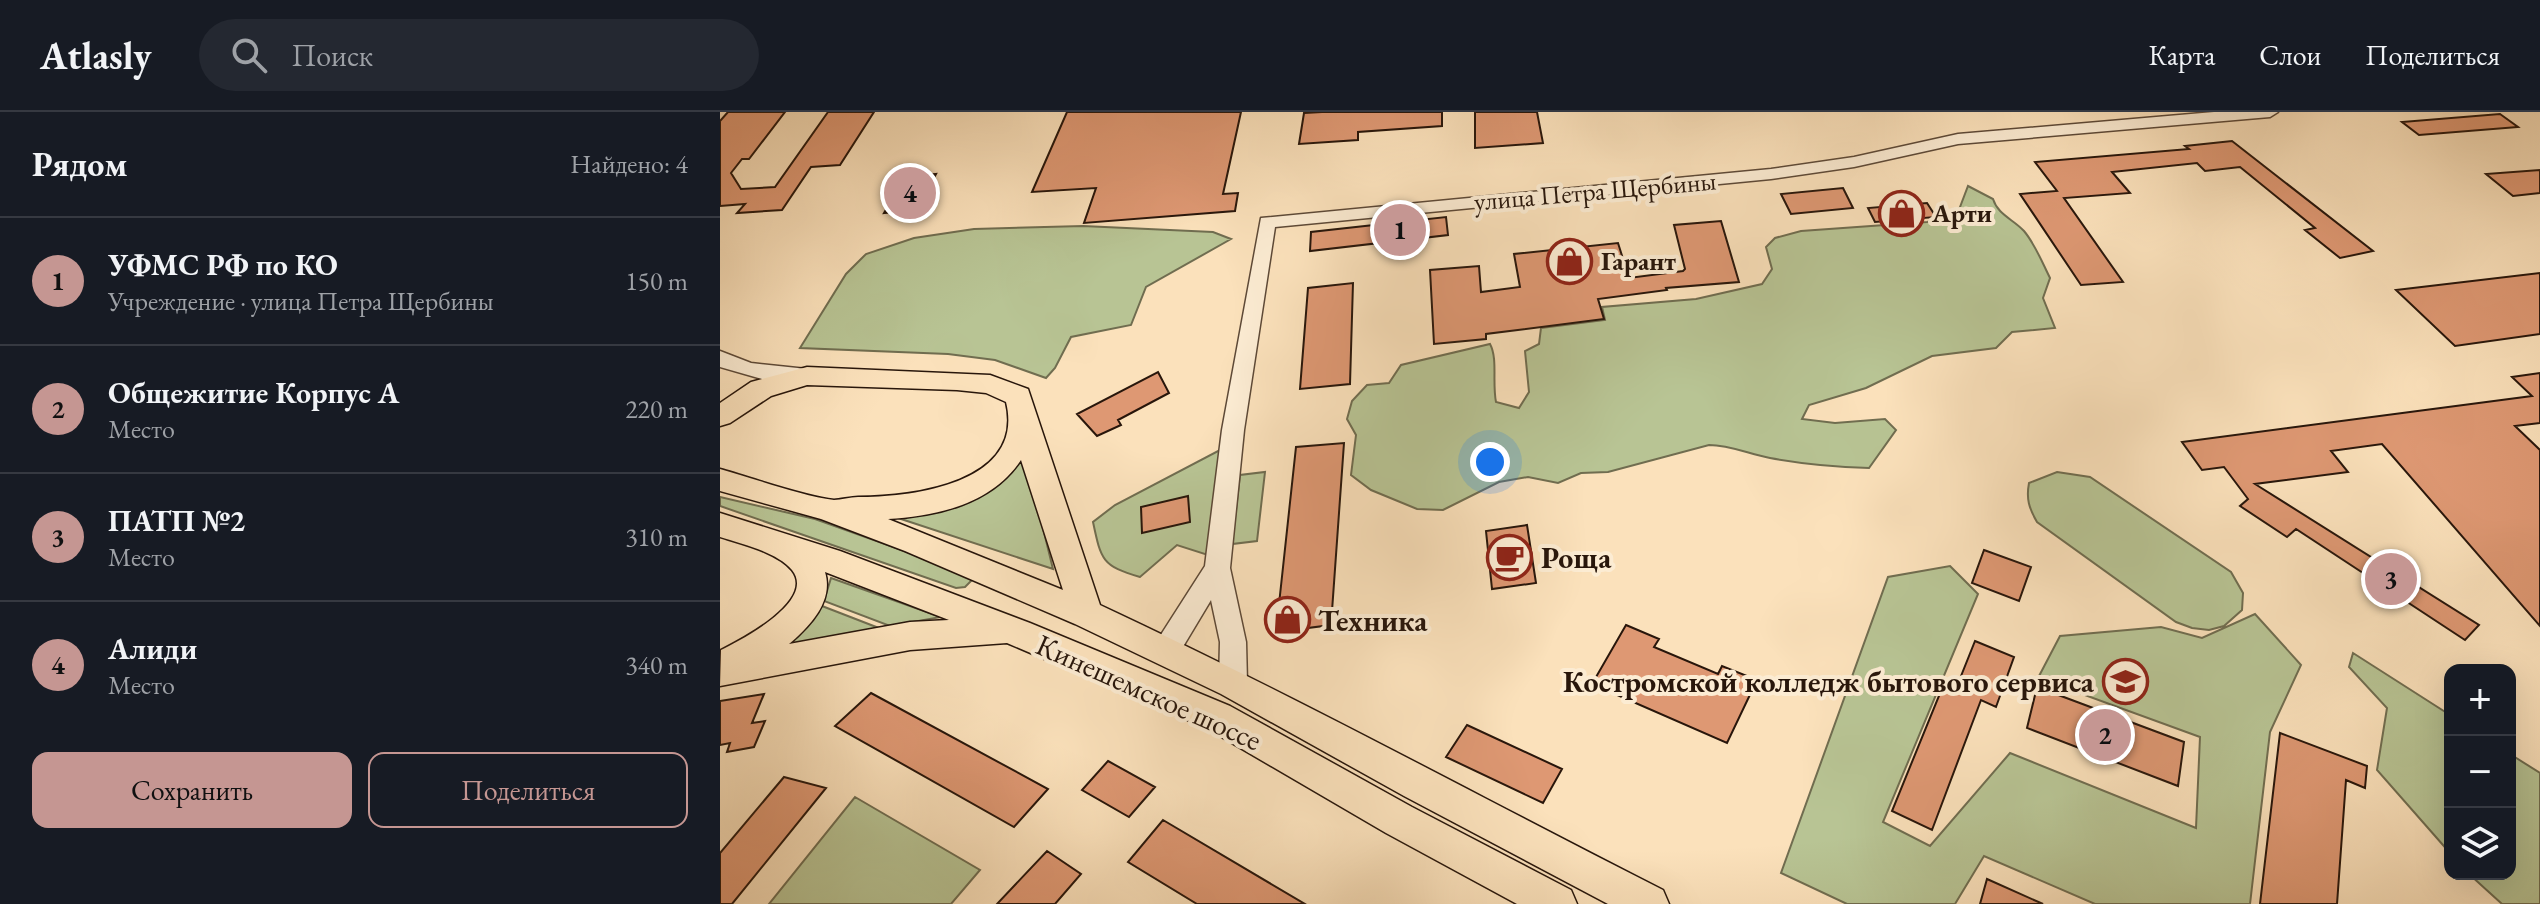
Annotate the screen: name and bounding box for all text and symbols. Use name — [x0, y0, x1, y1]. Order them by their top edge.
search box — [199, 19, 759, 91]
text: Atlasly — [40, 31, 151, 80]
icon: search — [227, 33, 271, 77]
text: Поиск — [291, 36, 373, 75]
text: Карта — [2148, 37, 2215, 73]
text: Слои — [2259, 37, 2321, 73]
text: Поделиться — [2365, 37, 2500, 73]
text: Рядом — [32, 142, 127, 186]
text: Найдено: 4 — [570, 147, 688, 181]
pin: 4 — [884, 163, 936, 223]
street label: улица Петра Щербины — [1473, 163, 1718, 219]
shop icon: Арти — [1877, 189, 1925, 237]
place label: Арти — [1931, 196, 1992, 230]
pin: 1 — [1374, 200, 1426, 260]
shop icon: Гарант — [1546, 237, 1594, 285]
place label: Гарант — [1601, 244, 1676, 278]
text: УФМС РФ по КО — [108, 245, 338, 284]
text: 1 — [51, 264, 65, 298]
text: 150 m — [625, 264, 688, 298]
text: Учреждение · улица Петра Щербины — [108, 284, 494, 318]
text: Общежитие Корпус А — [108, 373, 399, 412]
text: 2 — [51, 392, 65, 426]
text: 220 m — [625, 392, 688, 426]
text: Место — [108, 412, 175, 446]
your location — [1470, 442, 1510, 482]
text: ПАТП №2 — [108, 501, 245, 540]
text: 3 — [51, 520, 65, 554]
text: 310 m — [625, 520, 688, 554]
cafe icon: Роща — [1486, 533, 1534, 581]
place label: Роща — [1541, 538, 1612, 577]
text: Место — [108, 540, 175, 574]
pin: 3 — [2365, 549, 2417, 609]
shop icon: Техника — [1263, 596, 1311, 644]
place label: Техника — [1318, 601, 1428, 640]
street label: Кинешемское шоссе — [1030, 625, 1268, 759]
text: Алиди — [108, 629, 197, 668]
text: 4 — [51, 648, 65, 682]
text: 340 m — [625, 648, 688, 682]
school or university icon: Костромской колледж бытового сервиса — [2101, 657, 2149, 705]
place label: Костромской колледж бытового сервиса — [1563, 662, 2095, 701]
map controls — [2444, 664, 2516, 880]
button: + — [2444, 664, 2516, 736]
text: Место — [108, 668, 175, 702]
pin: 2 — [2079, 705, 2131, 765]
button: − — [2444, 736, 2516, 808]
button: Сохранить — [32, 752, 352, 828]
button: Поделиться — [368, 752, 688, 828]
button: layers — [2444, 808, 2516, 880]

